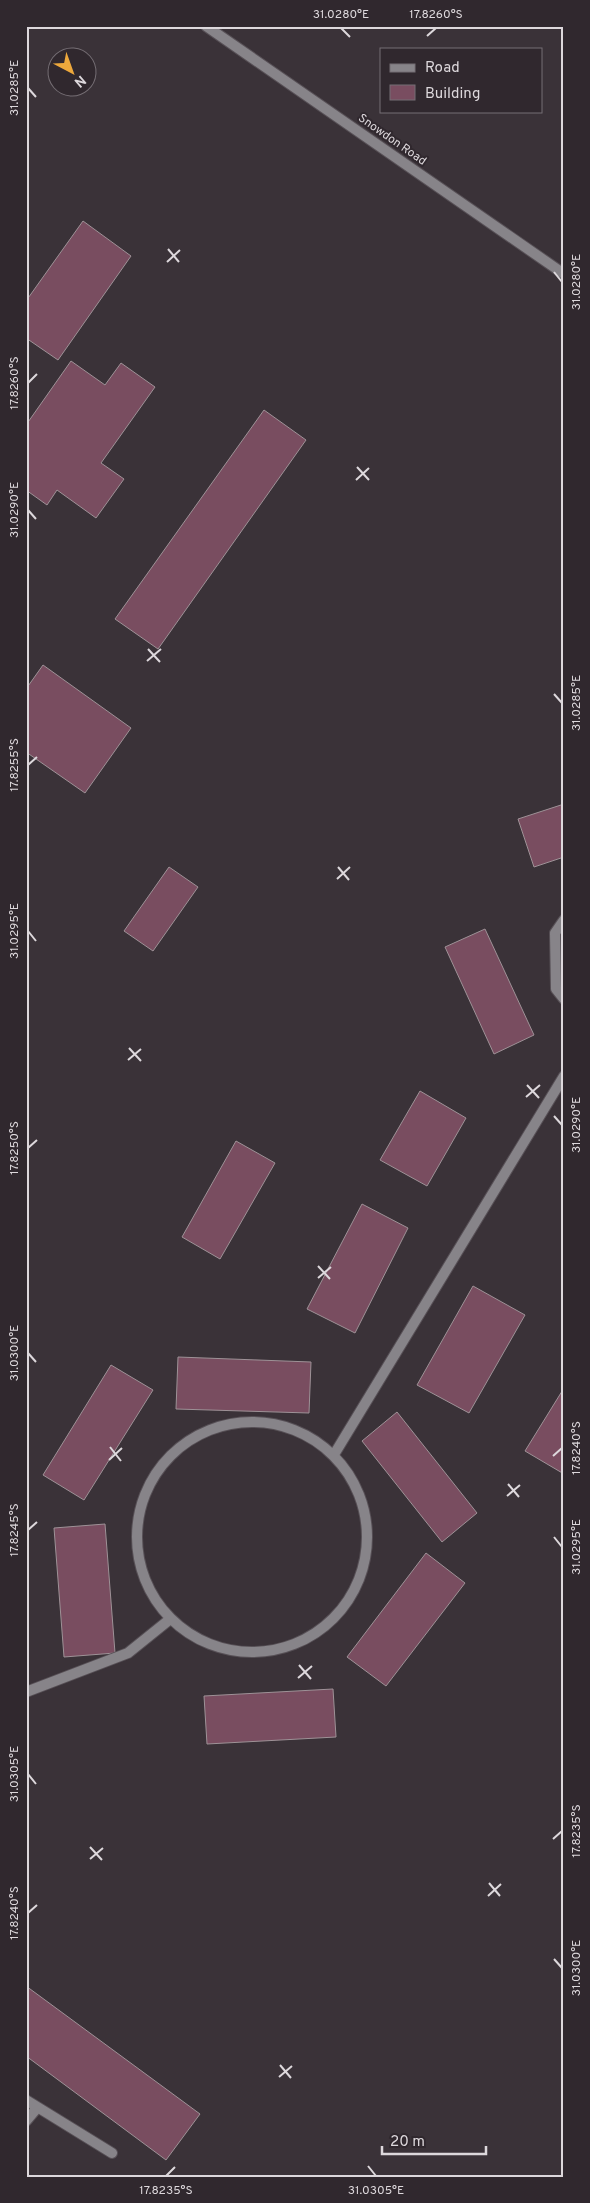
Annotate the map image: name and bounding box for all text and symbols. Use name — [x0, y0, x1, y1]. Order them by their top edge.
text: 31.0280°E — [313, 7, 369, 23]
text: 17.8260°S — [409, 7, 463, 23]
north arrow — [48, 48, 98, 98]
legend — [380, 48, 542, 112]
text: Road — [425, 59, 460, 78]
text: 31.0285°E — [7, 60, 23, 116]
text: N — [70, 71, 89, 90]
text: Building — [425, 85, 480, 104]
street label: Snowdon Road — [355, 111, 429, 169]
text: 31.0280°E — [569, 254, 585, 310]
text: 17.8260°S — [7, 356, 23, 410]
text: 31.0290°E — [7, 482, 23, 538]
text: 31.0285°E — [569, 675, 585, 731]
text: 17.8255°S — [7, 738, 23, 792]
text: 31.0295°E — [7, 903, 23, 959]
text: 31.0290°E — [569, 1097, 585, 1153]
text: 17.8250°S — [7, 1121, 23, 1175]
text: 31.0300°E — [7, 1325, 23, 1381]
text: 17.8240°S — [569, 1421, 585, 1475]
text: 17.8245°S — [7, 1503, 23, 1557]
text: 31.0295°E — [569, 1519, 585, 1575]
text: 31.0305°E — [7, 1746, 23, 1802]
text: 17.8235°S — [569, 1804, 585, 1858]
text: 17.8240°S — [7, 1886, 23, 1940]
text: 31.0300°E — [569, 1940, 585, 1996]
scale bar — [382, 2123, 486, 2155]
text: 20 m — [390, 2133, 425, 2152]
text: 17.8235°S — [139, 2183, 193, 2199]
text: 31.0305°E — [348, 2183, 404, 2199]

